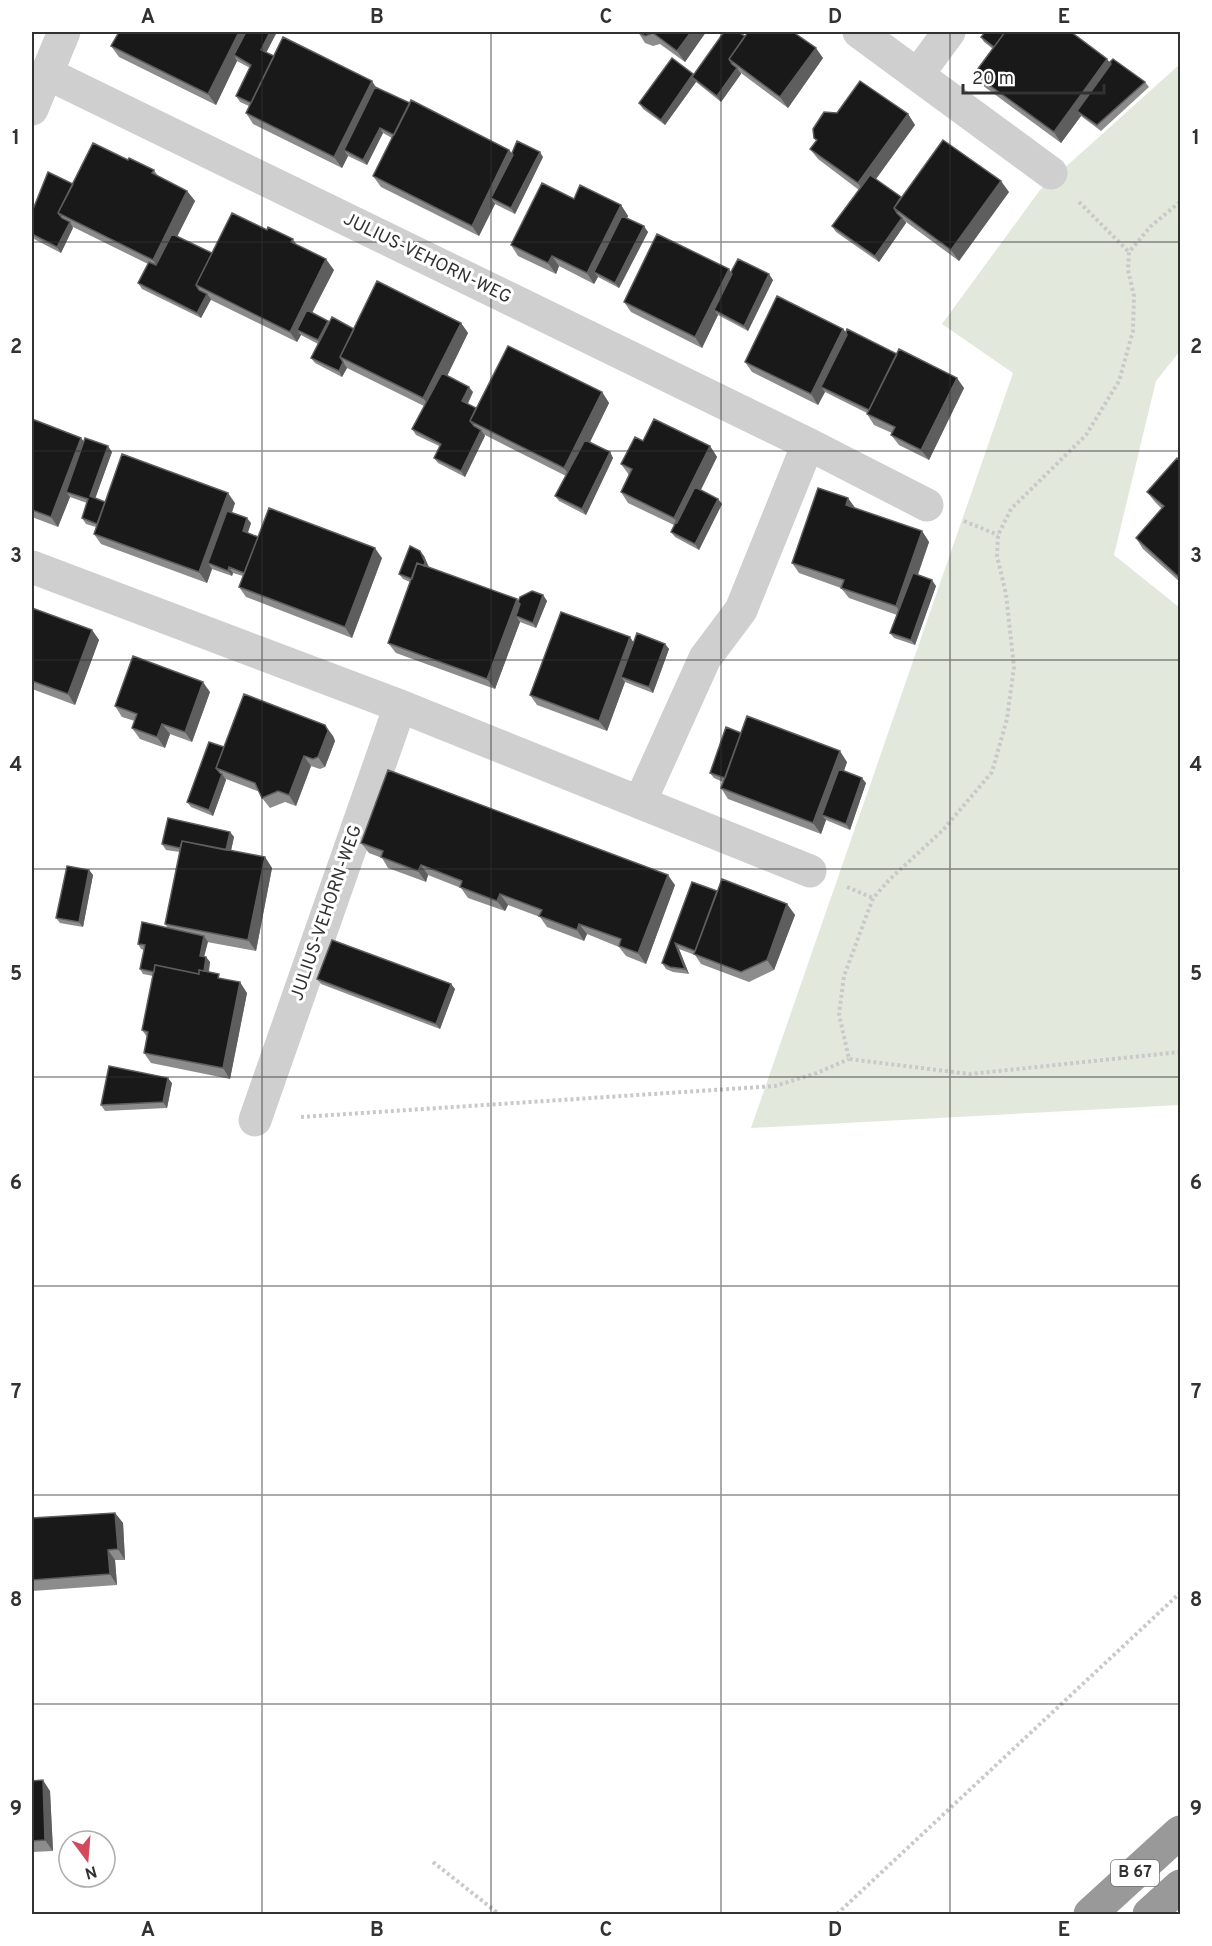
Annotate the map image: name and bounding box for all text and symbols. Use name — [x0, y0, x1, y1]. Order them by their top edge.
text: A — [141, 5, 155, 31]
text: B — [370, 5, 384, 31]
text: C — [600, 5, 612, 31]
text: D — [828, 5, 842, 31]
text: E — [1058, 5, 1070, 31]
scale bar — [963, 57, 1104, 95]
text: 20 m — [972, 68, 1014, 91]
text: 1 — [12, 126, 20, 152]
text: 1 — [1192, 126, 1200, 152]
street label: JULIUS-VEHORN-WEG — [339, 208, 515, 310]
text: 2 — [10, 335, 22, 361]
text: 2 — [1190, 335, 1202, 361]
text: 3 — [10, 544, 22, 570]
text: 3 — [1190, 544, 1202, 570]
text: 4 — [10, 753, 22, 779]
text: 4 — [1190, 753, 1202, 779]
street label: JULIUS-VEHORN-WEG — [286, 822, 368, 1004]
text: 5 — [10, 962, 22, 988]
text: 5 — [1190, 962, 1202, 988]
text: 6 — [10, 1171, 22, 1197]
text: 6 — [1190, 1171, 1202, 1197]
text: 7 — [11, 1380, 21, 1406]
text: 7 — [1191, 1380, 1201, 1406]
text: 8 — [10, 1588, 22, 1614]
text: 8 — [1190, 1588, 1202, 1614]
text: 9 — [10, 1797, 22, 1823]
text: 9 — [1190, 1797, 1202, 1823]
north arrow — [57, 1829, 117, 1889]
text: N — [82, 1860, 99, 1883]
road number: B 67 — [1111, 1860, 1159, 1886]
text: A — [141, 1918, 155, 1944]
text: B — [370, 1918, 384, 1944]
text: C — [600, 1918, 612, 1944]
text: D — [828, 1918, 842, 1944]
text: E — [1058, 1918, 1070, 1944]

